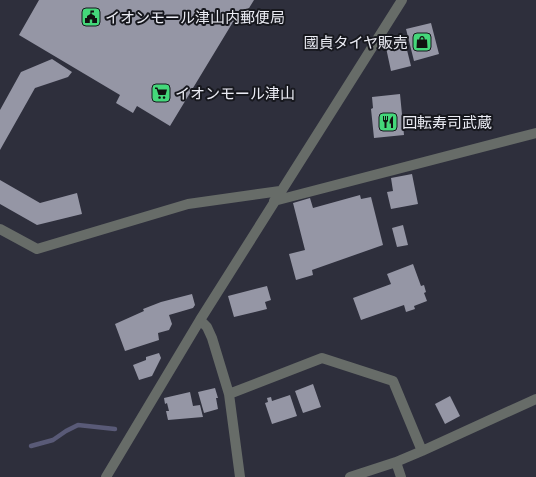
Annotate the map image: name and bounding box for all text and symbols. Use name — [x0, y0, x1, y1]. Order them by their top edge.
public building icon: イオンモール津山内郵便局 — [80, 6, 102, 28]
place label: イオンモール津山内郵便局 — [105, 8, 285, 26]
shop icon: 國貞タイヤ販売 — [411, 31, 433, 53]
place label: 國貞タイヤ販売 — [303, 33, 408, 51]
supermarket icon: イオンモール津山 — [150, 82, 172, 104]
place label: イオンモール津山 — [175, 84, 295, 102]
restaurant icon: 回転寿司武蔵 — [377, 111, 399, 133]
place label: 回転寿司武蔵 — [402, 113, 492, 131]

